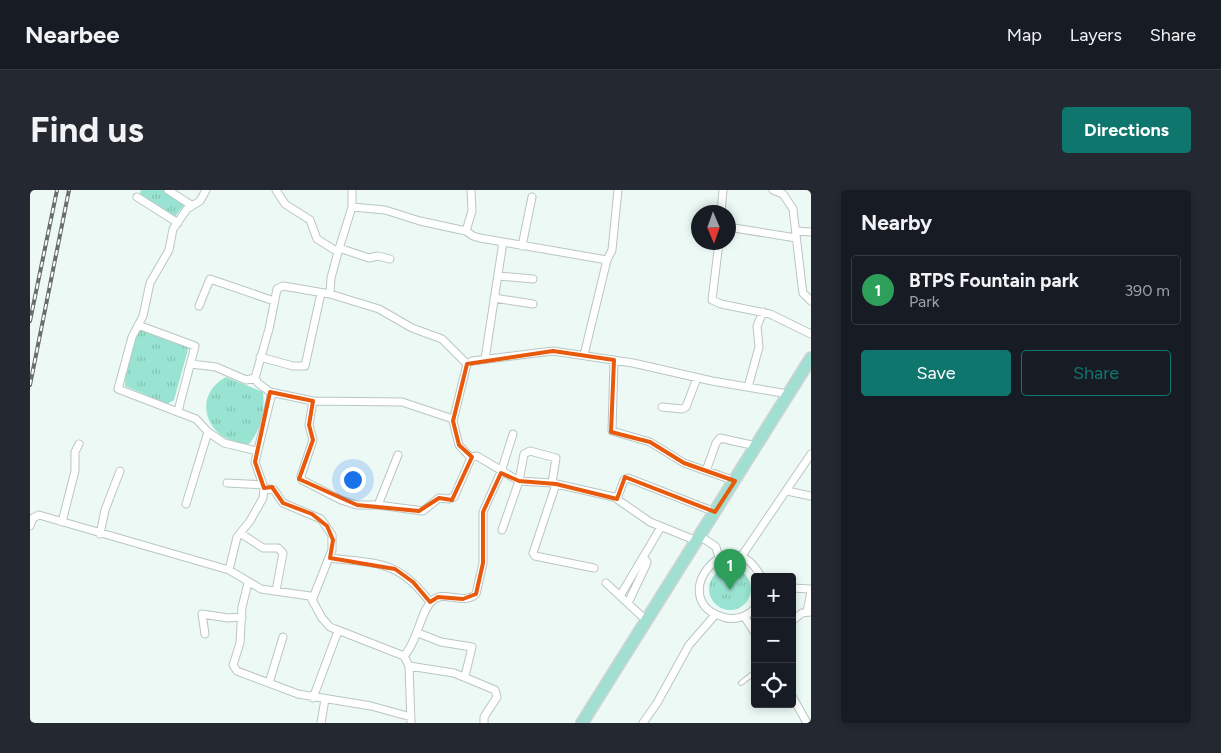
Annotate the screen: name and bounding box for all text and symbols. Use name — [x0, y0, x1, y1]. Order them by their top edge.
text: Nearbee — [25, 20, 120, 49]
text: Map — [1007, 24, 1042, 46]
text: Layers — [1070, 24, 1122, 46]
text: Share — [1150, 24, 1196, 46]
button: Directions — [1062, 107, 1191, 153]
text: Find us — [30, 109, 144, 151]
north arrow — [691, 205, 736, 250]
text: Nearby — [861, 210, 932, 235]
text: BTPS Fountain park — [909, 269, 1079, 292]
text: 1 — [875, 281, 881, 300]
text: 390 m — [1124, 281, 1170, 300]
text: Park — [909, 292, 939, 311]
button: Save — [861, 350, 1011, 396]
button: Share — [1021, 350, 1171, 396]
your location — [340, 467, 366, 493]
pin: 1 — [714, 549, 746, 590]
map controls — [751, 573, 796, 708]
button: + — [751, 573, 796, 618]
button: − — [751, 618, 796, 663]
button: locate — [751, 663, 796, 708]

